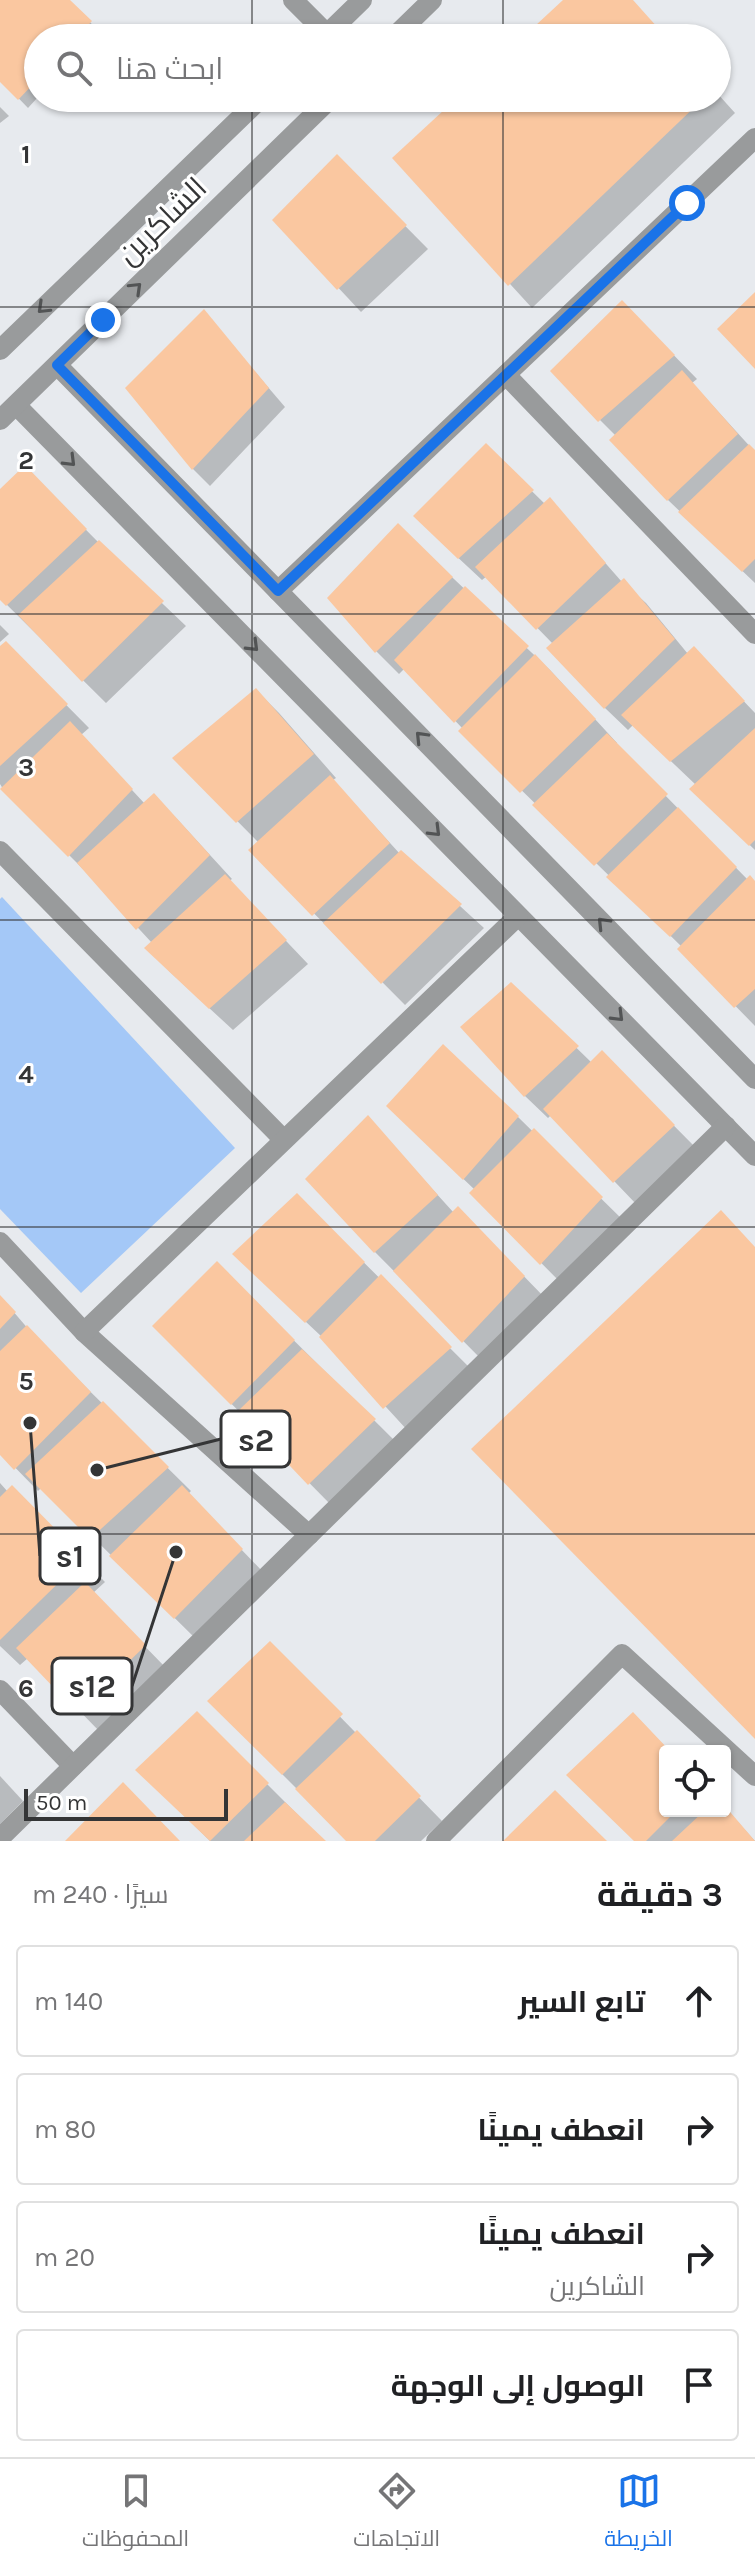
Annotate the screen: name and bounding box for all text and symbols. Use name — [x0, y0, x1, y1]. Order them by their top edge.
search box — [24, 24, 731, 112]
icon: search — [52, 46, 96, 90]
text: ابحث هنا — [116, 51, 223, 87]
text: 1 — [21, 139, 31, 170]
street label: الشاكرين — [110, 170, 214, 272]
route start — [669, 185, 705, 221]
one-way arrow — [127, 283, 141, 297]
one-way arrow — [38, 299, 52, 313]
route end — [85, 302, 121, 338]
text: 2 — [18, 445, 34, 476]
one-way arrow — [61, 452, 76, 466]
one-way arrow — [244, 637, 258, 651]
one-way arrow — [416, 732, 430, 746]
text: 3 — [18, 752, 34, 783]
one-way arrow — [426, 822, 440, 836]
one-way arrow — [597, 918, 612, 932]
one-way arrow — [608, 1007, 623, 1021]
text: 4 — [18, 1059, 34, 1090]
text: 5 — [18, 1366, 34, 1397]
callout: s2 — [221, 1411, 290, 1467]
text: s2 — [238, 1422, 274, 1459]
callout: s1 — [40, 1528, 100, 1584]
text: s1 — [56, 1538, 84, 1575]
callout: s12 — [52, 1658, 132, 1714]
text: s12 — [68, 1668, 116, 1705]
text: 6 — [18, 1673, 34, 1704]
map controls — [659, 1745, 731, 1817]
button: locate — [659, 1745, 731, 1817]
scale bar — [24, 1785, 228, 1821]
text: 50 m — [36, 1790, 87, 1816]
text: 3 دقيقة — [597, 1875, 723, 1915]
text: سيرًا · 240 m — [32, 1879, 168, 1910]
icon: ahead — [677, 1979, 721, 2023]
text: تابع السير — [518, 1984, 645, 2020]
text: 140 m — [34, 1986, 103, 2017]
icon: right — [677, 2107, 721, 2151]
text: انعطف يمينًا — [477, 2112, 645, 2148]
text: 80 m — [34, 2114, 96, 2145]
text: انعطف يمينًا — [477, 2216, 645, 2252]
icon: right — [677, 2235, 721, 2279]
text: 20 m — [34, 2242, 95, 2273]
text: الشاكرين — [550, 2271, 645, 2302]
icon: arrive — [677, 2363, 721, 2407]
text: الوصول إلى الوجهة — [391, 2368, 645, 2404]
tab: المحفوظات — [82, 2469, 189, 2559]
tab: الاتجاهات — [353, 2469, 440, 2559]
tab: الخريطة — [604, 2469, 673, 2559]

